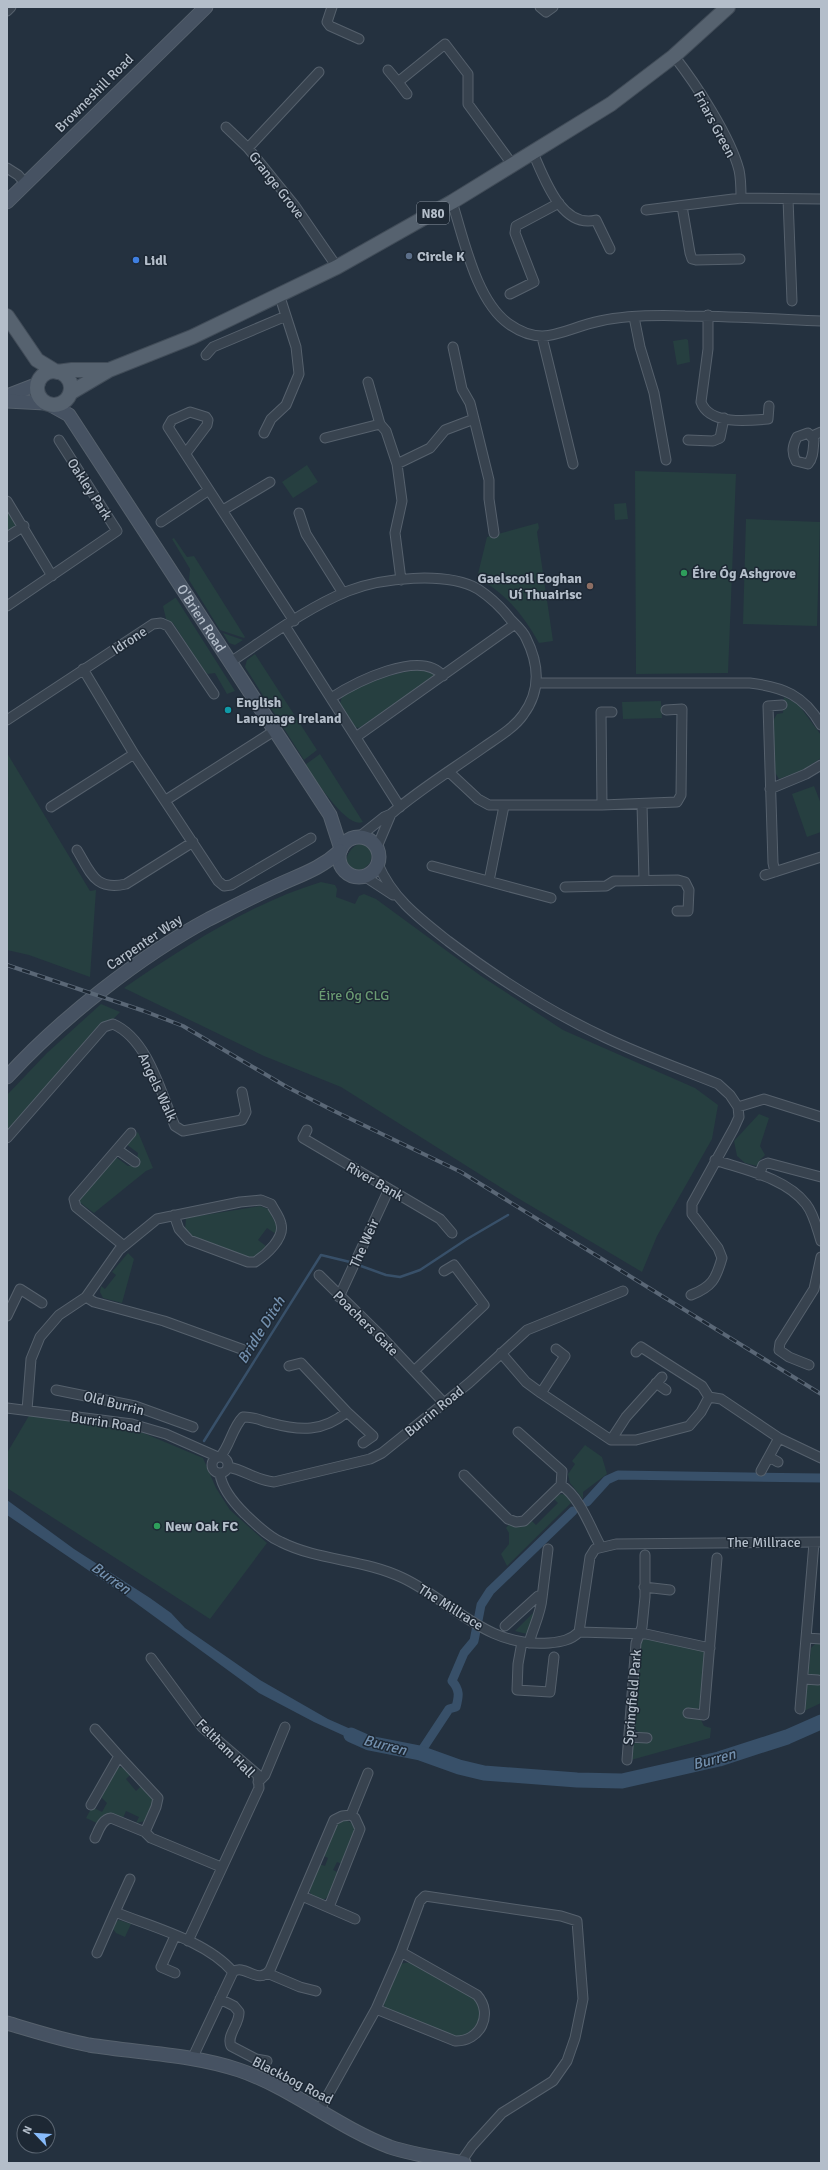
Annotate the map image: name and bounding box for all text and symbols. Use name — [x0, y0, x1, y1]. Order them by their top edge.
street label: Browneshill Road — [52, 51, 137, 136]
street label: Friars Green — [690, 88, 739, 161]
street label: Grange Grove — [245, 148, 308, 222]
road number: N80 — [417, 202, 449, 224]
place label: Circle K — [417, 248, 465, 265]
marker: Circle K — [404, 251, 414, 261]
place label: Lidl — [144, 252, 168, 269]
marker: Lidl — [131, 255, 141, 265]
street label: Oakley Park — [63, 455, 116, 523]
place label: Éire Óg Ashgrove — [692, 565, 796, 582]
marker: Éire Óg Ashgrove — [679, 568, 689, 578]
place label: Gaelscoil Eoghan Uí Thuairisc — [478, 570, 582, 603]
street label: O'Brien Road — [173, 581, 229, 655]
marker: Gaelscoil Eoghan Uí Thuairisc — [585, 581, 595, 591]
street label: Idrone — [109, 623, 150, 658]
place label: English Language Ireland — [236, 694, 342, 727]
marker: English Language Ireland — [223, 705, 233, 715]
street label: Carpenter Way — [103, 911, 186, 974]
park label: Éire Óg CLG — [319, 987, 389, 1004]
street label: Angels Walk — [134, 1050, 181, 1124]
street label: River Bank — [343, 1158, 407, 1205]
street label: The Weir — [346, 1215, 383, 1270]
street label: Poachers Gate — [330, 1287, 402, 1359]
water label: Bridle Ditch — [233, 1292, 289, 1367]
street label: Burrin Road — [401, 1382, 467, 1440]
street label: Old Burrin — [82, 1388, 146, 1419]
street label: Burrin Road — [69, 1409, 142, 1436]
place label: New Oak FC — [165, 1518, 238, 1535]
marker: New Oak FC — [152, 1521, 162, 1531]
street label: The Millrace — [727, 1534, 801, 1551]
water label: Burren — [88, 1558, 135, 1598]
street label: The Millrace — [415, 1581, 486, 1634]
street label: Springfield Park — [620, 1648, 645, 1746]
street label: Feltham Hall — [193, 1715, 259, 1781]
water label: Burren — [362, 1731, 409, 1759]
water label: Burren — [691, 1744, 738, 1773]
street label: Blackbog Road — [250, 2053, 336, 2108]
north arrow — [16, 2114, 56, 2154]
text: N — [20, 2124, 35, 2136]

